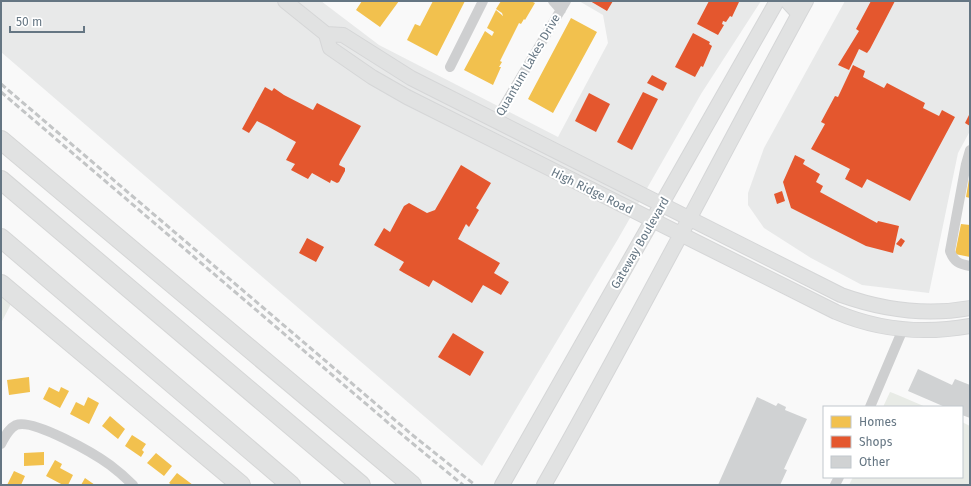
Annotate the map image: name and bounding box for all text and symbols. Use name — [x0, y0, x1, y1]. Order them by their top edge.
scale bar — [10, 8, 84, 34]
street label: Quantum Lakes Drive — [493, 11, 563, 119]
text: 50 m — [16, 15, 42, 29]
street label: High Ridge Road — [549, 165, 635, 217]
street label: Gateway Boulevard — [608, 195, 672, 291]
legend — [823, 406, 963, 478]
text: Homes — [859, 415, 897, 429]
text: Shops — [859, 435, 893, 449]
text: Other — [859, 455, 890, 469]

